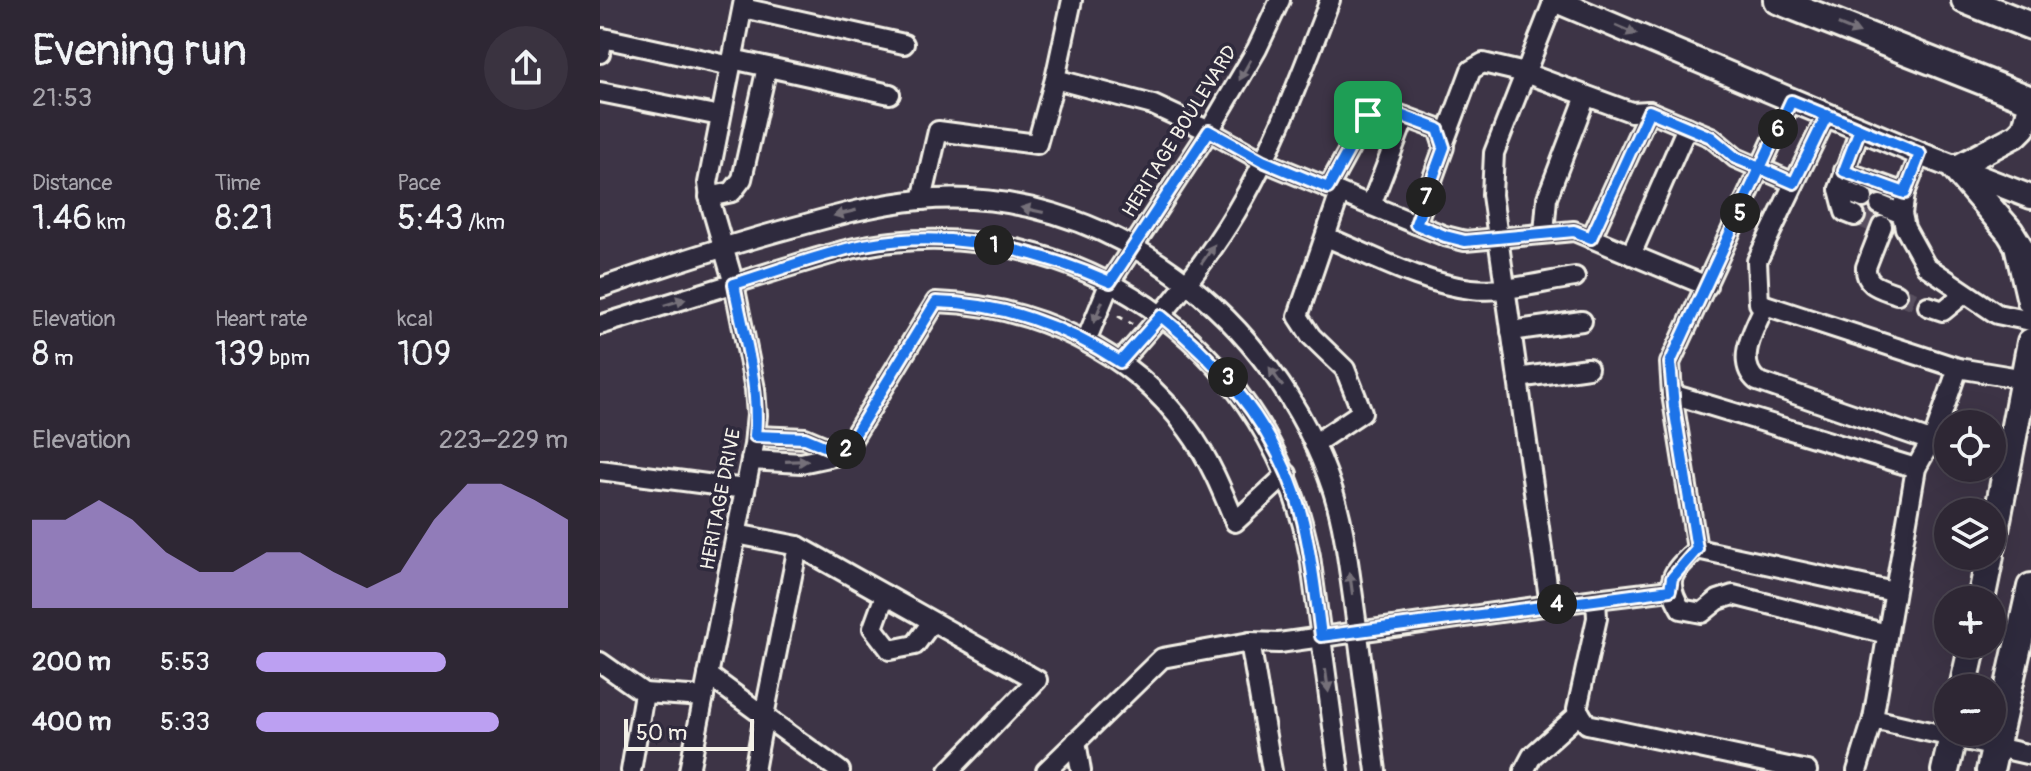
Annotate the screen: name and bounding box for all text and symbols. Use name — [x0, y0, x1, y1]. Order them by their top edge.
one-way arrow — [1837, 23, 1861, 36]
text: Evening run — [32, 24, 247, 79]
one-way arrow — [1614, 24, 1638, 37]
button: share — [484, 26, 568, 110]
street label: HERITAGE BOULEVARD — [1116, 41, 1243, 222]
one-way arrow — [1238, 58, 1252, 81]
pin — [1334, 81, 1402, 149]
text: 21:53 — [32, 82, 92, 114]
icon: arrive — [1346, 93, 1390, 137]
pin: 6 — [1758, 109, 1798, 149]
text: 6 — [1772, 115, 1784, 143]
text: Distance — [32, 169, 112, 197]
text: Time — [215, 169, 261, 197]
text: Pace — [397, 169, 441, 197]
pin: 7 — [1406, 177, 1446, 217]
text: 7 — [1420, 183, 1432, 211]
pin: 5 — [1720, 193, 1760, 233]
text: 1.46 — [32, 197, 92, 240]
text: 8:21 — [215, 197, 273, 240]
text: 5:43 — [397, 197, 464, 240]
text: 5 — [1734, 199, 1746, 227]
one-way arrow — [1019, 203, 1044, 216]
text: km — [92, 208, 126, 236]
text: /km — [464, 208, 505, 236]
one-way arrow — [833, 208, 858, 220]
pin: 1 — [974, 225, 1014, 265]
text: 1 — [990, 231, 998, 259]
one-way arrow — [1200, 244, 1215, 265]
one-way arrow — [663, 295, 687, 308]
one-way arrow — [1091, 300, 1104, 324]
text: Elevation — [32, 305, 116, 333]
text: Heart rate — [215, 305, 307, 333]
text: kcal — [397, 305, 433, 333]
text: 8 — [32, 333, 49, 376]
text: 139 — [215, 333, 264, 376]
text: 109 — [397, 333, 451, 376]
text: m — [49, 344, 73, 372]
text: bpm — [264, 344, 310, 372]
pin: 3 — [1208, 357, 1248, 397]
text: 3 — [1222, 363, 1234, 391]
one-way arrow — [1269, 366, 1284, 387]
map controls — [1934, 410, 2006, 746]
button: locate — [1934, 410, 2006, 482]
text: Elevation — [32, 424, 131, 456]
text: 223–229 m — [439, 424, 568, 456]
street label: HERITAGE DRIVE — [694, 426, 746, 572]
pin: 2 — [826, 429, 866, 469]
text: 2 — [840, 435, 852, 463]
one-way arrow — [785, 455, 810, 468]
button: layers — [1934, 498, 2006, 570]
one-way arrow — [1344, 570, 1357, 595]
pin: 4 — [1537, 584, 1577, 624]
button: + — [1934, 586, 2006, 658]
text: 4 — [1551, 590, 1563, 618]
text: 200 m — [32, 646, 111, 678]
text: 5:53 — [160, 646, 210, 678]
one-way arrow — [1321, 669, 1334, 694]
button: − — [1934, 674, 2006, 746]
text: 400 m — [32, 706, 111, 738]
text: 5:33 — [160, 706, 210, 738]
scale bar — [624, 715, 754, 751]
text: 50 m — [636, 719, 687, 747]

